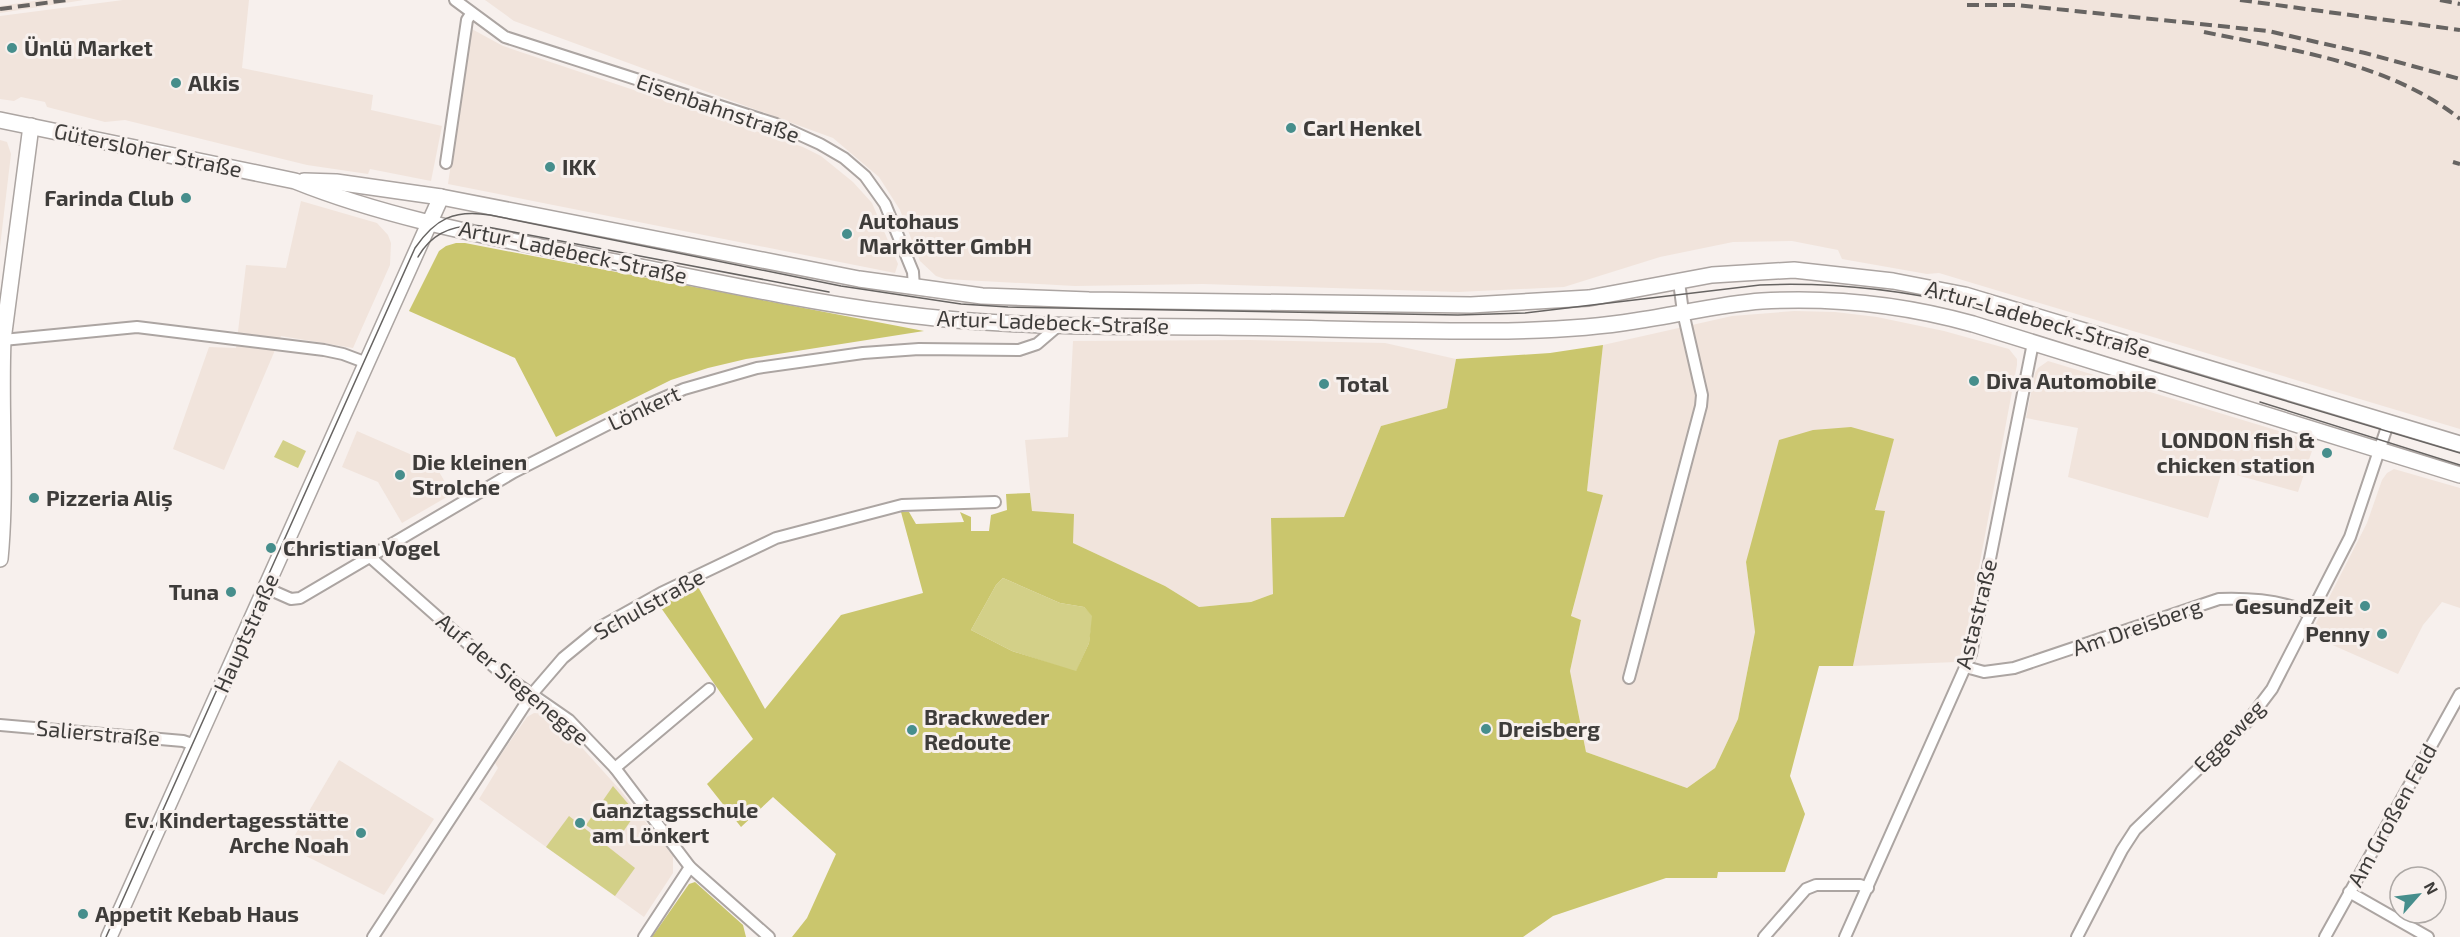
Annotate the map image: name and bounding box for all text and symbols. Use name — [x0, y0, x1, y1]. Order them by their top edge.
place label: Ünlü Market — [24, 34, 153, 60]
marker: Ünlü Market — [5, 41, 19, 55]
street label: Eisenbahnstraße — [633, 67, 803, 147]
place label: Alkis — [188, 69, 240, 95]
marker: Alkis — [169, 76, 183, 90]
place label: Carl Henkel — [1303, 114, 1422, 140]
street label: Gütersloher Straße — [52, 116, 245, 182]
marker: Carl Henkel — [1284, 121, 1298, 135]
place label: IKK — [562, 153, 596, 179]
marker: IKK — [543, 160, 557, 174]
place label: Farinda Club — [44, 184, 174, 210]
marker: Farinda Club — [179, 191, 193, 205]
place label: Autohaus Markötter GmbH — [859, 207, 1032, 258]
street label: Artur-Ladebeck-Straße — [457, 214, 690, 288]
marker: Autohaus Markötter GmbH — [840, 227, 854, 241]
street label: Artur-Ladebeck-Straße — [1923, 274, 2154, 363]
street label: Artur-Ladebeck-Straße — [936, 304, 1170, 338]
place label: Diva Automobile — [1986, 367, 2157, 393]
place label: Total — [1336, 370, 1390, 396]
marker: Diva Automobile — [1967, 374, 1981, 388]
marker: Total — [1317, 377, 1331, 391]
street label: Lönkert — [603, 379, 684, 435]
place label: LONDON fish & chicken station — [2157, 426, 2315, 477]
marker: LONDON fish & chicken station — [2320, 446, 2334, 460]
place label: Die kleinen Strolche — [412, 448, 527, 499]
marker: Die kleinen Strolche — [393, 468, 407, 482]
place label: Pizzeria Aliş — [46, 484, 173, 512]
marker: Pizzeria Aliş — [27, 491, 41, 505]
place label: Christian Vogel — [283, 534, 441, 560]
marker: Christian Vogel — [264, 541, 278, 555]
street label: Astastraße — [1949, 556, 2001, 671]
street label: Schulstraße — [589, 562, 708, 644]
street label: Hauptstraße — [207, 569, 283, 696]
place label: Tuna — [169, 578, 219, 604]
marker: Tuna — [224, 585, 238, 599]
street label: Am Dreisberg — [2069, 592, 2205, 660]
place label: GesundZeit — [2235, 592, 2353, 618]
marker: GesundZeit — [2358, 599, 2372, 613]
street label: Auf der Siegenegge — [432, 607, 595, 750]
place label: Penny — [2305, 620, 2371, 647]
marker: Penny — [2375, 627, 2389, 641]
street label: Eggeweg — [2187, 694, 2269, 777]
place label: Brackweder Redoute — [924, 703, 1050, 754]
street label: Salierstraße — [35, 714, 161, 750]
place label: Dreisberg — [1498, 715, 1600, 741]
marker: Dreisberg — [1479, 722, 1493, 736]
marker: Brackweder Redoute — [905, 723, 919, 737]
street label: Am Großen Feld — [2341, 738, 2441, 891]
place label: Ganztagsschule am Lönkert — [592, 796, 758, 847]
place label: Ev. Kindertagesstätte Arche Noah — [124, 806, 349, 857]
marker: Ganztagsschule am Lönkert — [573, 816, 587, 830]
marker: Ev. Kindertagesstätte Arche Noah — [354, 826, 368, 840]
north arrow — [2388, 865, 2448, 925]
text: N — [2421, 878, 2443, 897]
place label: Appetit Kebab Haus — [95, 900, 299, 926]
marker: Appetit Kebab Haus — [76, 907, 90, 921]

